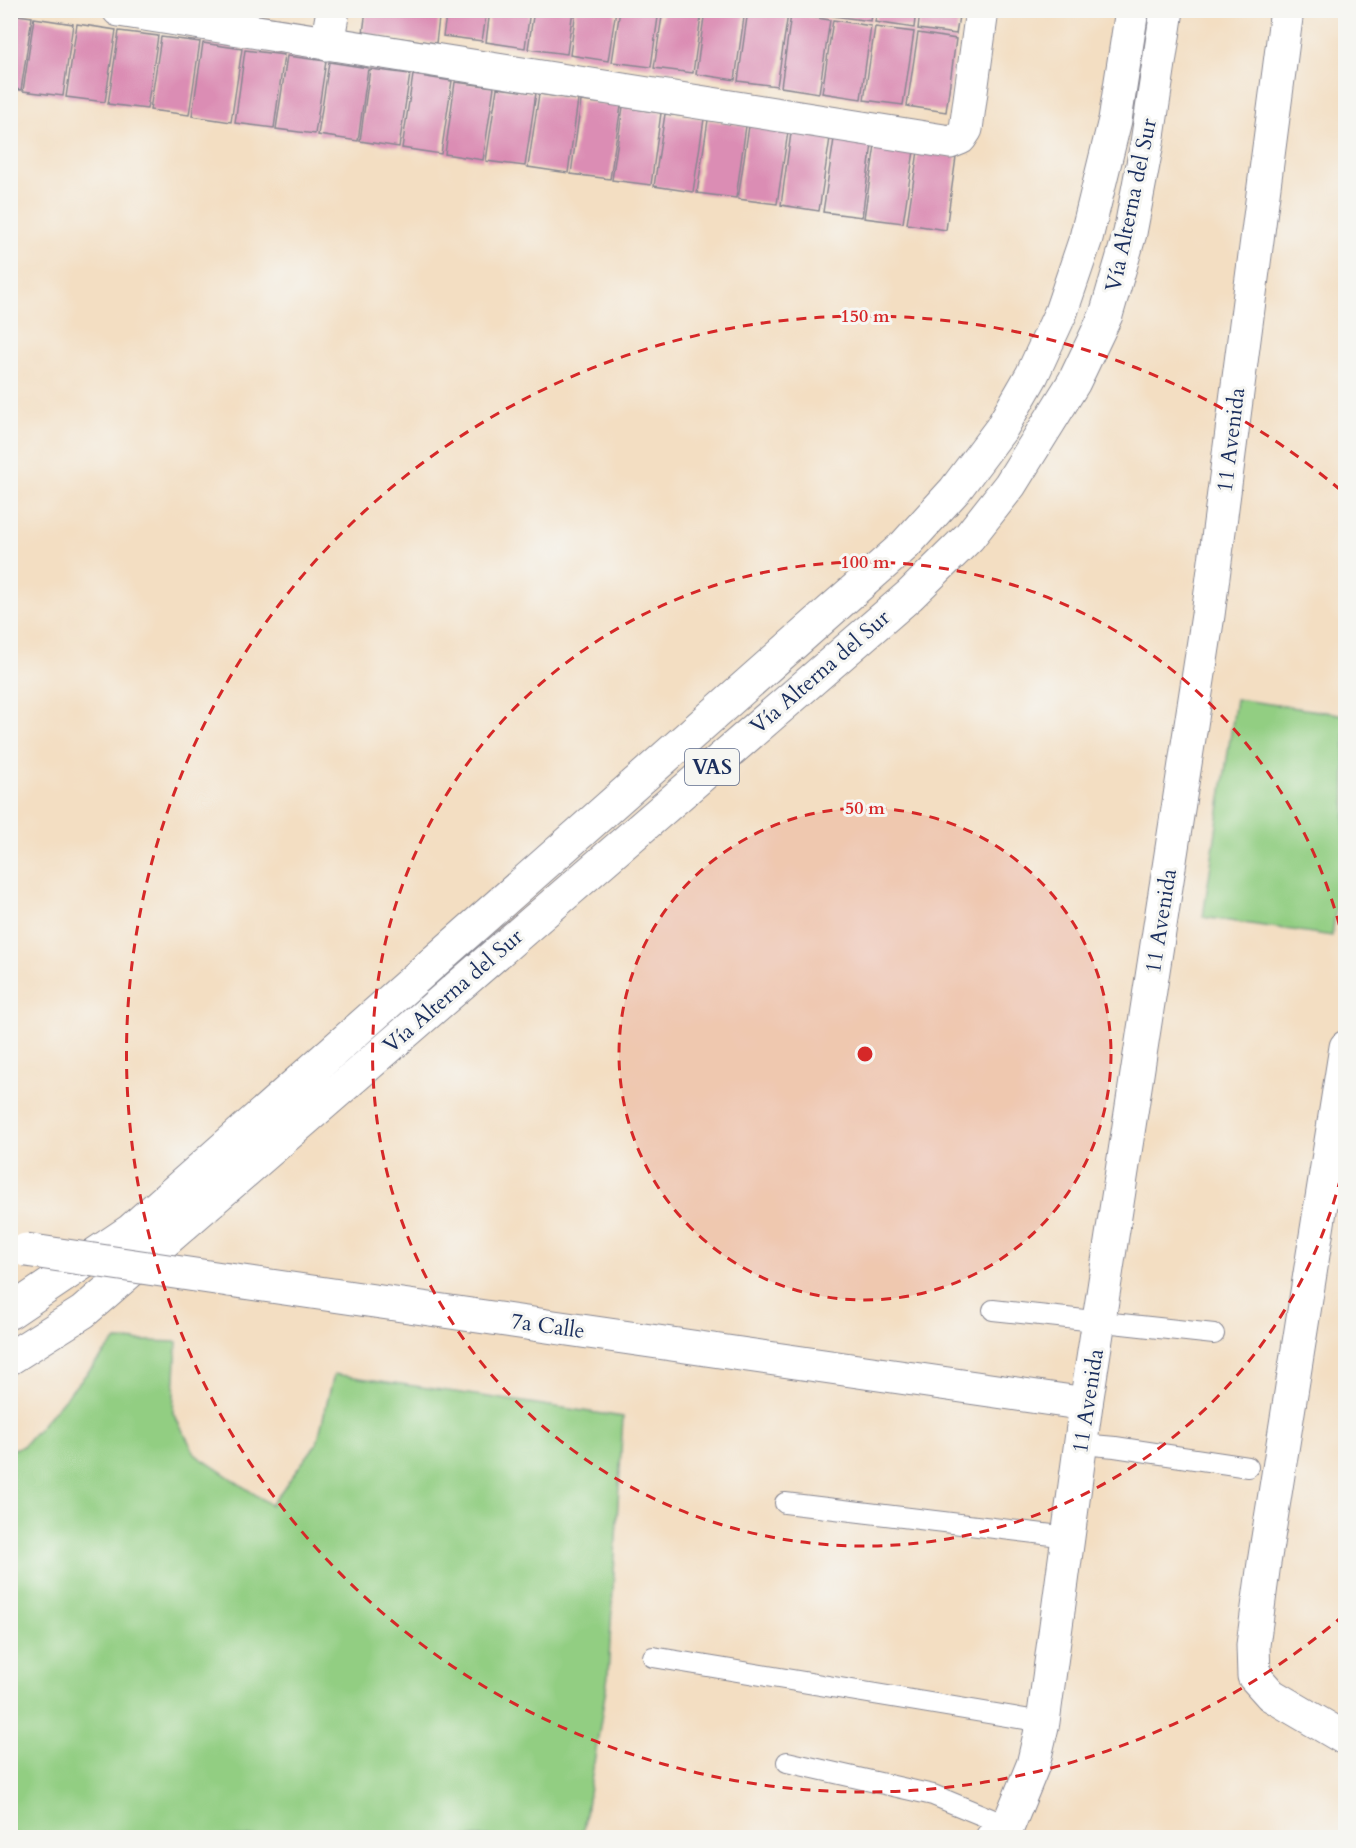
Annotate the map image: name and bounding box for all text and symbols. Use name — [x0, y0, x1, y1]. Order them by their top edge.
street label: Vía Alterna del Sur — [1098, 115, 1164, 294]
text: 150 m — [840, 304, 890, 329]
street label: 11 Avenida — [1210, 386, 1252, 494]
text: 100 m — [840, 550, 890, 575]
street label: Vía Alterna del Sur — [744, 602, 897, 741]
road number: VAS — [685, 749, 739, 785]
text: 50 m — [845, 796, 885, 821]
street label: 11 Avenida — [1138, 866, 1184, 975]
street label: Vía Alterna del Sur — [377, 921, 530, 1060]
centre of rings — [855, 1044, 875, 1064]
street label: 7a Calle — [509, 1306, 587, 1346]
street label: 11 Avenida — [1065, 1346, 1111, 1455]

